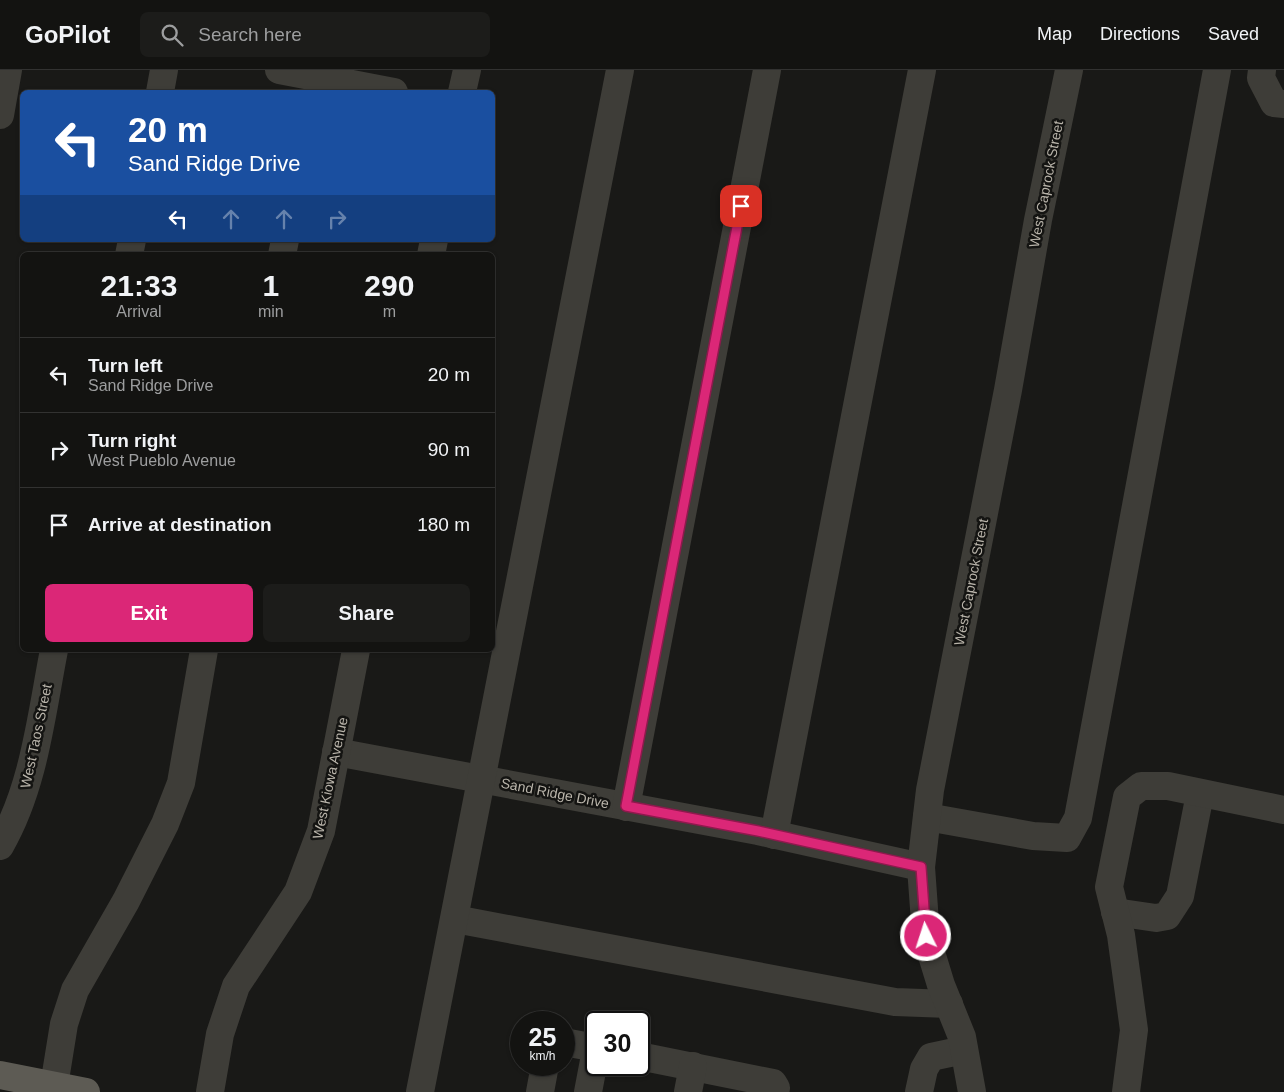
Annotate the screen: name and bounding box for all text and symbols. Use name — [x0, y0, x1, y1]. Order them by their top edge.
search box — [140, 12, 490, 57]
text: GoPilot — [25, 21, 110, 48]
icon: search — [158, 21, 186, 49]
text: Search here — [198, 24, 302, 45]
text: Map — [1037, 24, 1072, 44]
text: Directions — [1100, 24, 1180, 44]
text: Saved — [1208, 24, 1259, 44]
icon: left — [45, 110, 110, 175]
text: 20 m — [128, 110, 208, 149]
street label: West Caprock Street — [1026, 119, 1066, 249]
text: Sand Ridge Drive — [128, 151, 300, 176]
pin — [720, 185, 762, 227]
icon: arrive — [727, 192, 755, 220]
icon: left — [164, 205, 192, 233]
icon: ahead — [217, 205, 245, 233]
icon: ahead — [270, 205, 298, 233]
icon: right — [323, 205, 351, 233]
text: 21:33 — [101, 269, 177, 302]
text: 1 — [262, 269, 279, 302]
text: 290 — [364, 269, 414, 302]
text: Arrival — [116, 303, 162, 320]
text: min — [258, 303, 284, 320]
text: m — [383, 303, 396, 320]
text: Turn left — [88, 355, 163, 376]
icon: left — [45, 361, 73, 389]
text: 20 m — [428, 364, 470, 385]
text: Sand Ridge Drive — [88, 377, 213, 394]
text: Turn right — [88, 430, 176, 451]
icon: right — [45, 436, 73, 464]
text: 90 m — [428, 439, 470, 460]
text: West Pueblo Avenue — [88, 452, 236, 469]
icon: arrive — [45, 511, 73, 539]
text: Arrive at destination — [88, 514, 272, 535]
text: 180 m — [417, 514, 470, 535]
street label: West Caprock Street — [951, 517, 991, 647]
button: Exit — [45, 584, 253, 642]
button: Share — [263, 584, 470, 642]
street label: West Taos Street — [17, 682, 55, 790]
street label: West Kiowa Avenue — [309, 715, 351, 840]
street label: Sand Ridge Drive — [500, 775, 611, 811]
position arrow — [899, 909, 951, 961]
speed limit sign: 30 — [585, 1011, 650, 1076]
text: 25 — [529, 1023, 556, 1051]
text: km/h — [529, 1049, 556, 1063]

